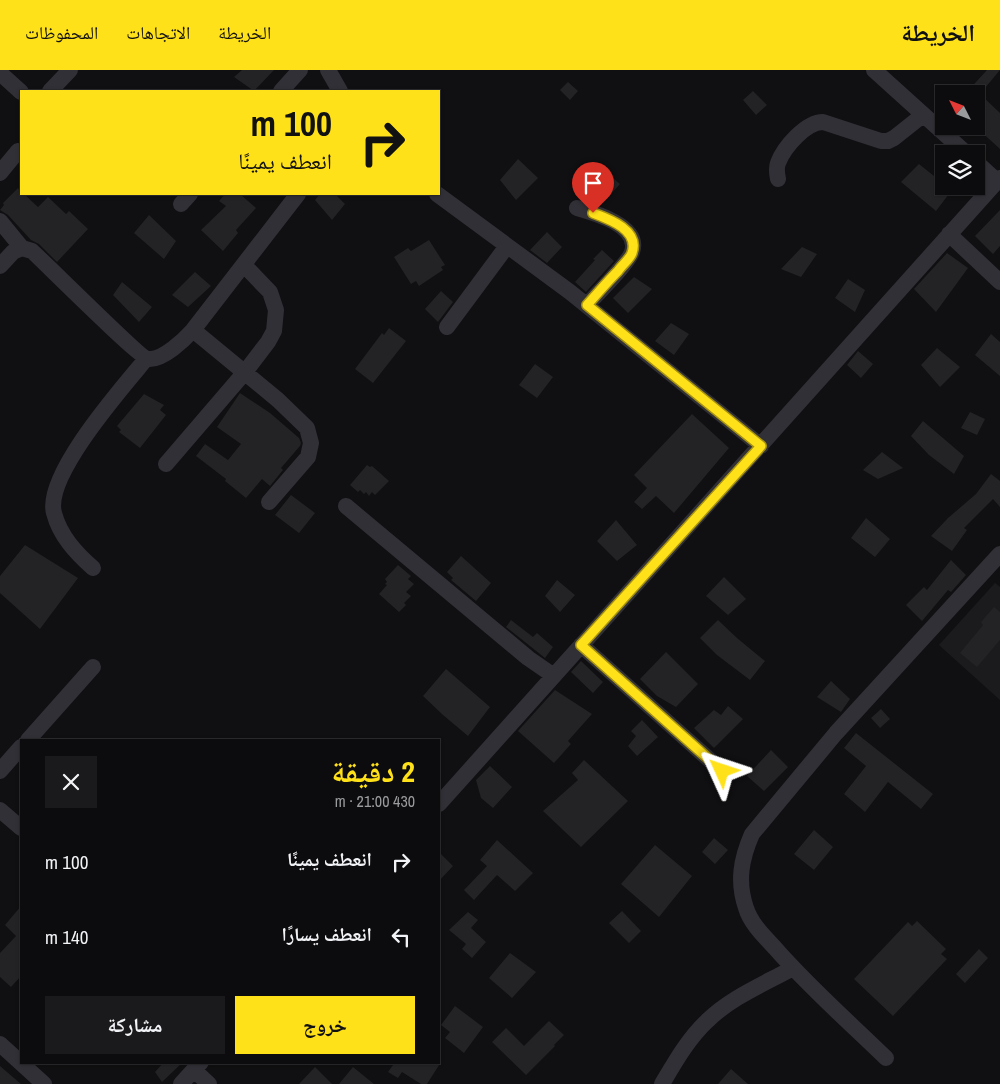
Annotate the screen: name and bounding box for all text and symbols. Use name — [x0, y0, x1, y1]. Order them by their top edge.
text: الخريطة — [901, 16, 975, 48]
text: المحفوظات — [25, 20, 98, 45]
text: الاتجاهات — [126, 20, 190, 45]
text: الخريطة — [218, 20, 271, 45]
north arrow — [935, 85, 985, 135]
map controls — [935, 85, 985, 195]
text: 100 m — [251, 100, 332, 147]
icon: right — [350, 110, 415, 175]
button: layers — [935, 145, 985, 195]
text: انعطف يمينًا — [238, 146, 332, 176]
pin — [572, 162, 614, 213]
icon: arrive — [579, 169, 607, 197]
position arrow — [695, 744, 747, 796]
text: 2 دقيقة — [331, 751, 415, 791]
button: close — [45, 756, 97, 808]
text: 430 m · 21:00 — [335, 790, 415, 812]
text: انعطف يمينًا — [287, 846, 372, 872]
icon: right — [387, 848, 415, 876]
text: 100 m — [45, 849, 88, 875]
text: انعطف يسارًا — [282, 921, 372, 947]
icon: left — [387, 923, 415, 951]
text: 140 m — [45, 924, 88, 950]
button: مشاركة — [45, 996, 225, 1054]
button: خروج — [235, 996, 415, 1054]

